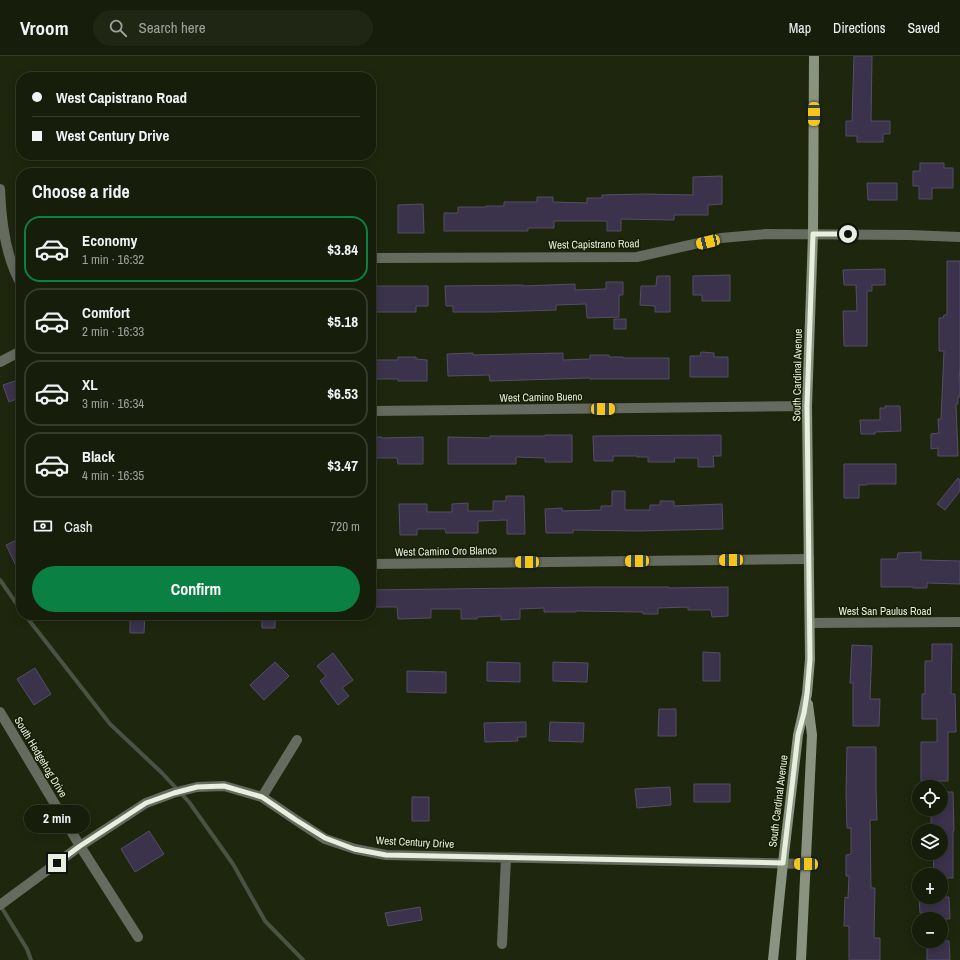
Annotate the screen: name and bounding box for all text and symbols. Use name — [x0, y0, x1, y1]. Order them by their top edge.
search box — [93, 10, 373, 46]
text: Vroom — [20, 15, 69, 41]
icon: search — [107, 17, 129, 39]
text: Search here — [139, 17, 206, 38]
text: Map — [789, 19, 811, 37]
text: Directions — [833, 19, 885, 37]
text: Saved — [907, 19, 940, 37]
text: West Capistrano Road — [56, 87, 187, 108]
car — [808, 102, 820, 126]
text: West Century Drive — [56, 125, 169, 146]
text: Choose a ride — [32, 179, 130, 204]
route start — [839, 225, 857, 243]
text: Economy — [82, 230, 137, 251]
icon: car — [34, 231, 70, 267]
car — [695, 233, 721, 251]
street label: West Capistrano Road — [548, 236, 640, 252]
text: $3.84 — [327, 239, 358, 260]
text: 1 min · 16:32 — [82, 251, 144, 268]
text: Comfort — [82, 302, 130, 323]
icon: car — [34, 303, 70, 339]
text: $5.18 — [327, 311, 358, 332]
text: 2 min · 16:33 — [82, 323, 144, 340]
street label: South Cardinal Avenue — [789, 329, 805, 421]
text: XL — [82, 374, 98, 395]
icon: car — [34, 375, 70, 411]
text: $6.53 — [327, 383, 358, 404]
street label: West Camino Bueno — [499, 389, 583, 405]
text: 3 min · 16:34 — [82, 395, 144, 412]
car — [591, 403, 615, 415]
text: Black — [82, 446, 115, 467]
icon: car — [34, 447, 70, 483]
text: $3.47 — [327, 455, 358, 476]
text: 4 min · 16:35 — [82, 467, 144, 484]
icon: cash — [32, 515, 54, 537]
text: Cash — [64, 516, 93, 537]
text: 720 m — [330, 518, 360, 535]
street label: West Camino Oro Blanco — [395, 543, 497, 559]
car — [719, 554, 743, 566]
car — [625, 555, 649, 567]
car — [515, 556, 539, 568]
button: Confirm — [32, 566, 360, 612]
street label: West San Paulus Road — [838, 604, 932, 618]
street label: South Hedgehog Drive — [11, 714, 71, 800]
street label: South Cardinal Avenue — [765, 754, 791, 848]
map controls — [912, 780, 948, 948]
button: locate — [912, 780, 948, 816]
callout: 2 min — [24, 805, 90, 833]
text: 2 min — [43, 810, 71, 827]
button: layers — [912, 824, 948, 860]
street label: West Century Drive — [375, 833, 455, 851]
route end — [48, 854, 66, 872]
car — [794, 858, 818, 870]
button: + — [912, 868, 948, 904]
button: − — [912, 912, 948, 948]

